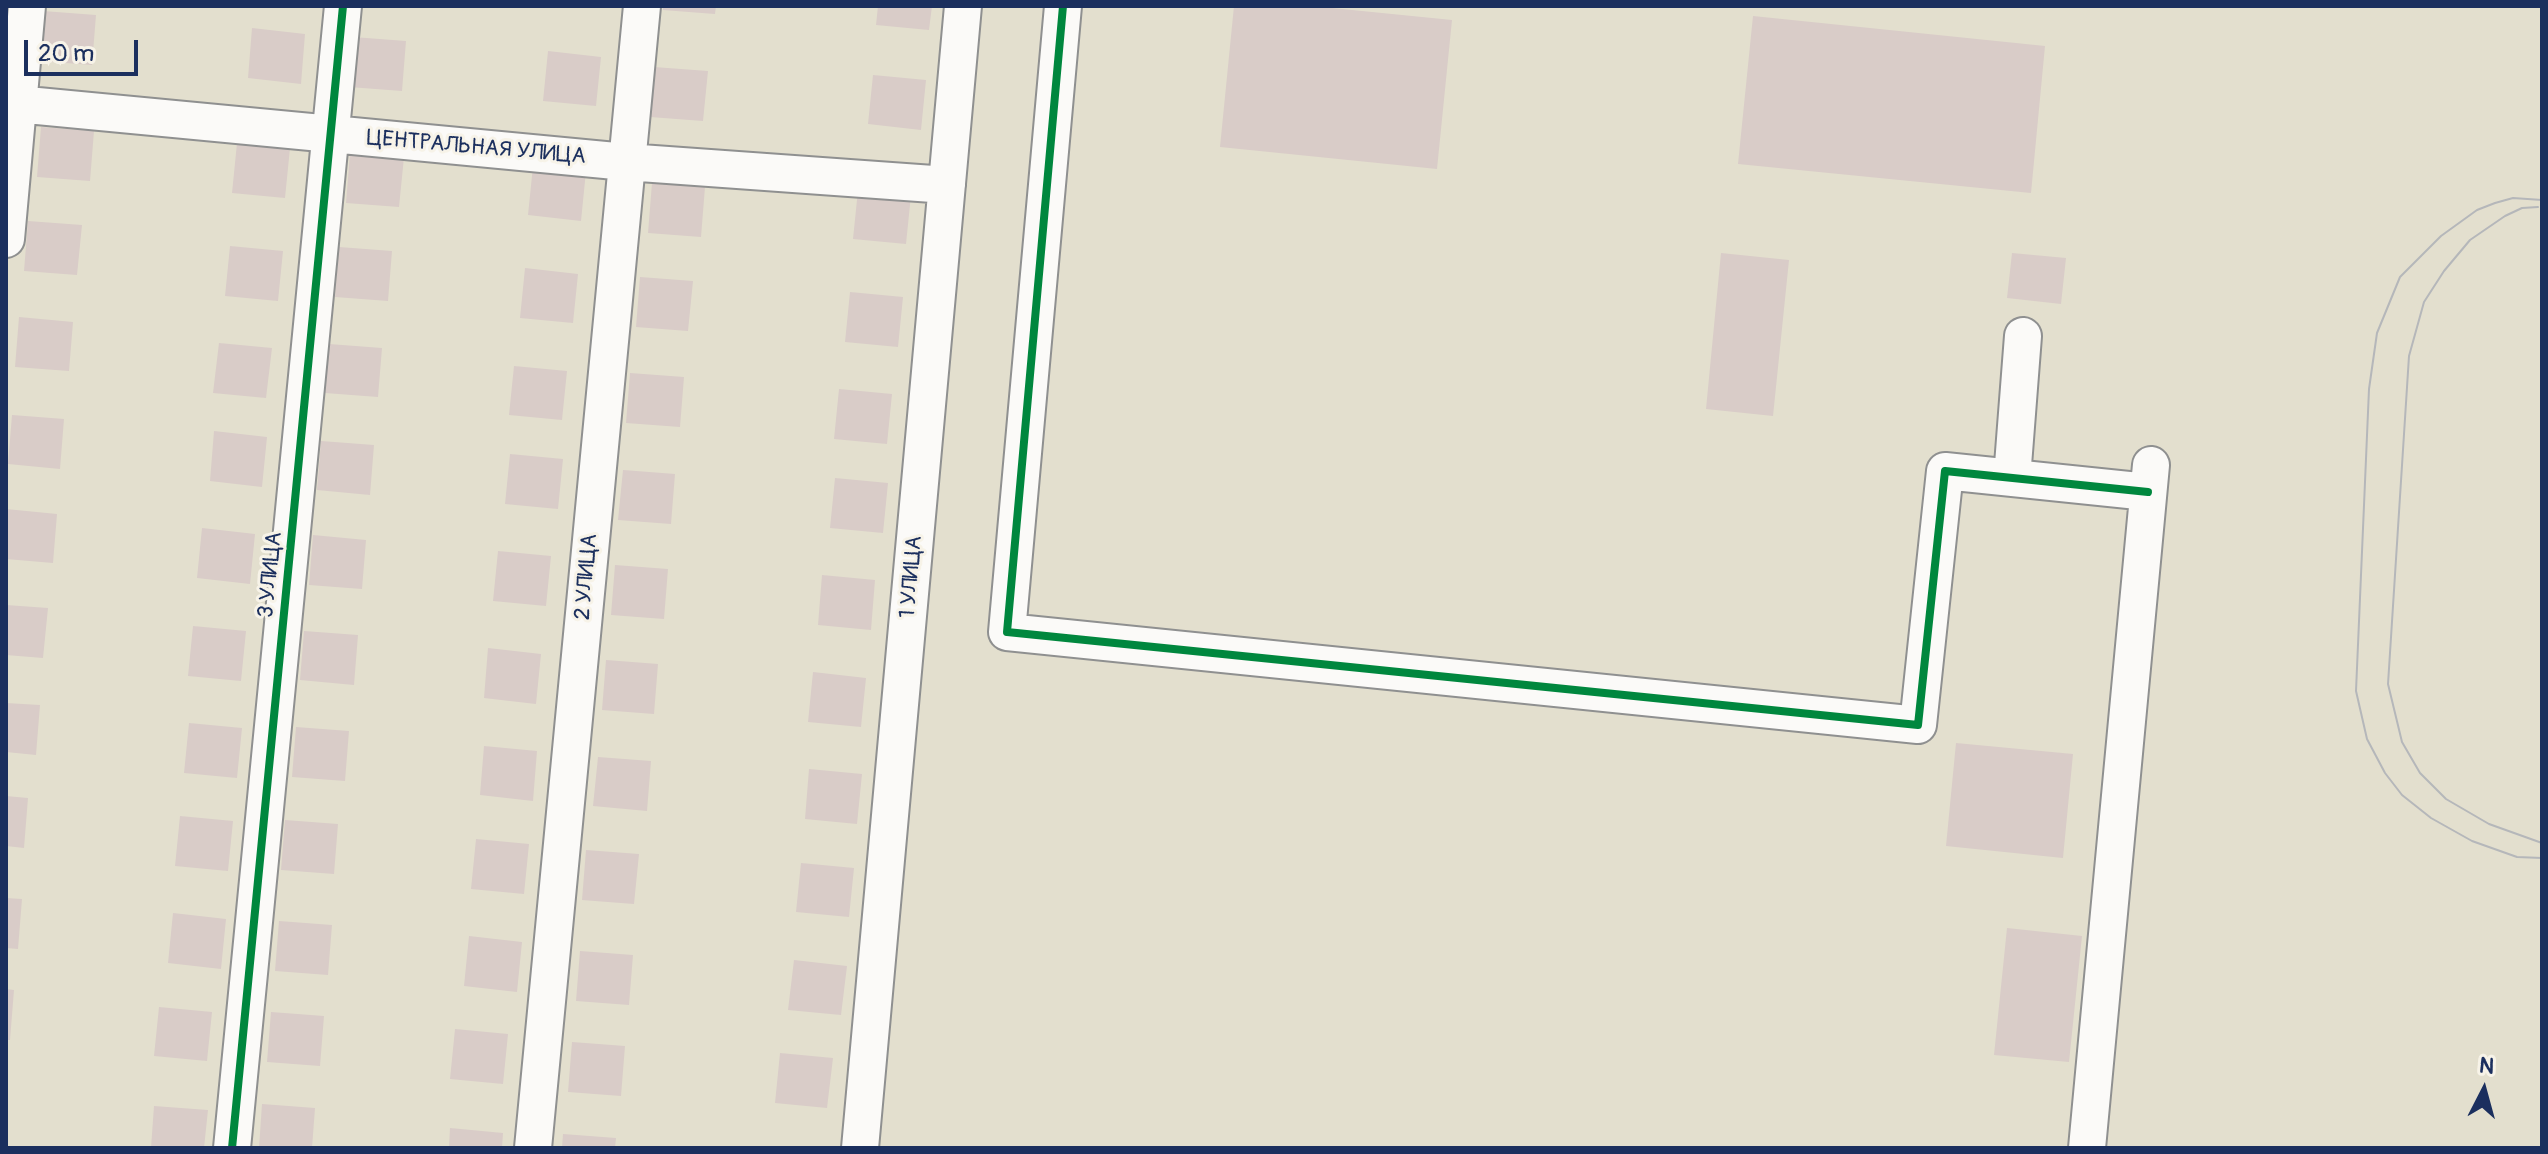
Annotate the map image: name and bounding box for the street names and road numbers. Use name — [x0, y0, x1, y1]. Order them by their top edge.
street label: ЦЕНТРАЛЬНАЯ УЛИЦА — [365, 125, 587, 171]
street label: 3 УЛИЦА — [253, 531, 289, 619]
street label: 2 УЛИЦА — [570, 533, 604, 621]
street label: 1 УЛИЦА — [895, 535, 929, 619]

